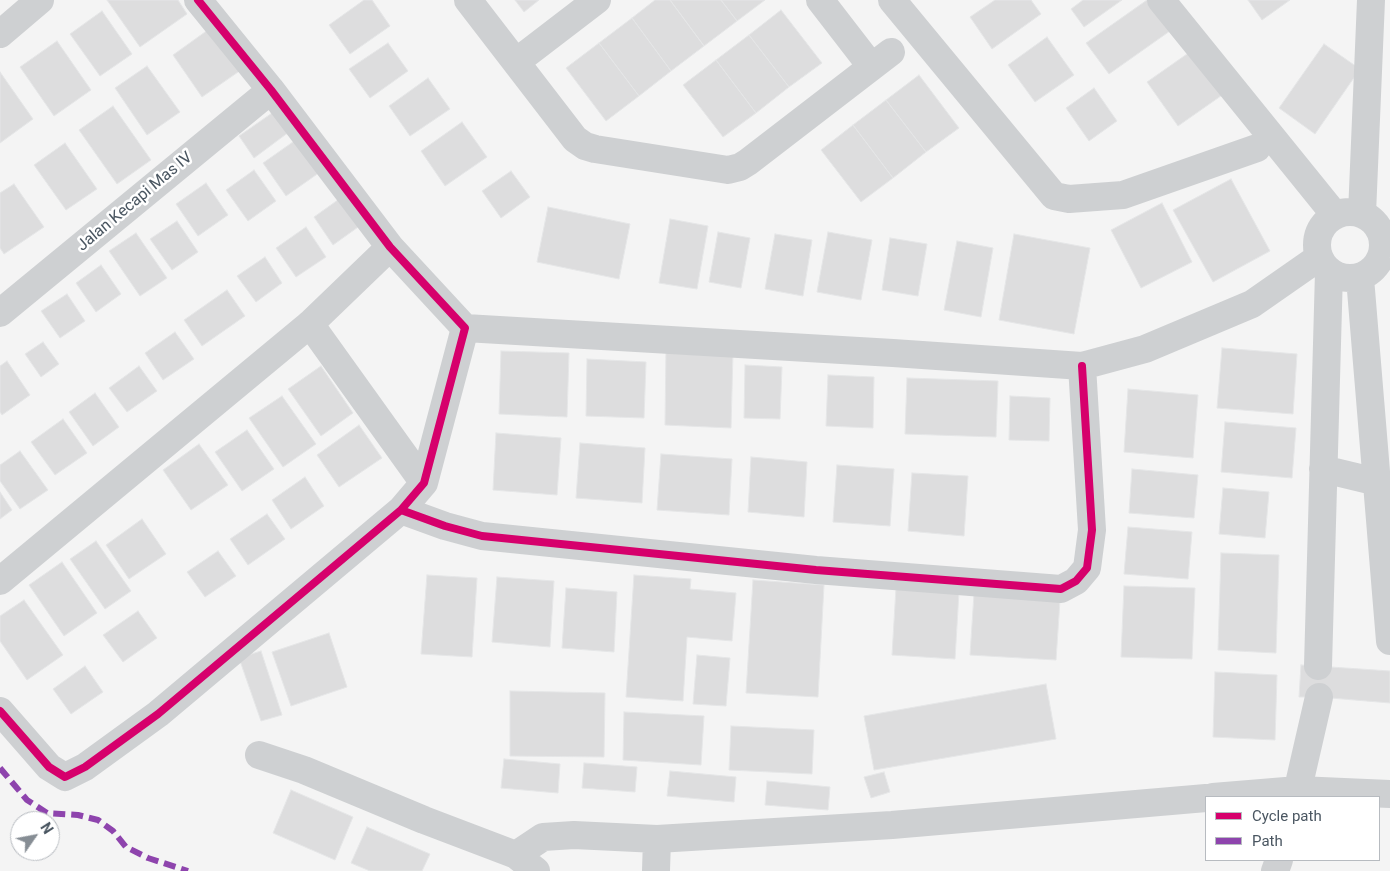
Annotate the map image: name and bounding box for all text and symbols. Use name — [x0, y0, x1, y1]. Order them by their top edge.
street label: Jalan Kecapi Mas IV — [73, 148, 197, 256]
legend — [1205, 796, 1380, 861]
text: Cycle path — [1252, 807, 1322, 825]
north arrow — [10, 811, 60, 861]
text: N — [37, 820, 56, 837]
text: Path — [1252, 832, 1283, 850]

